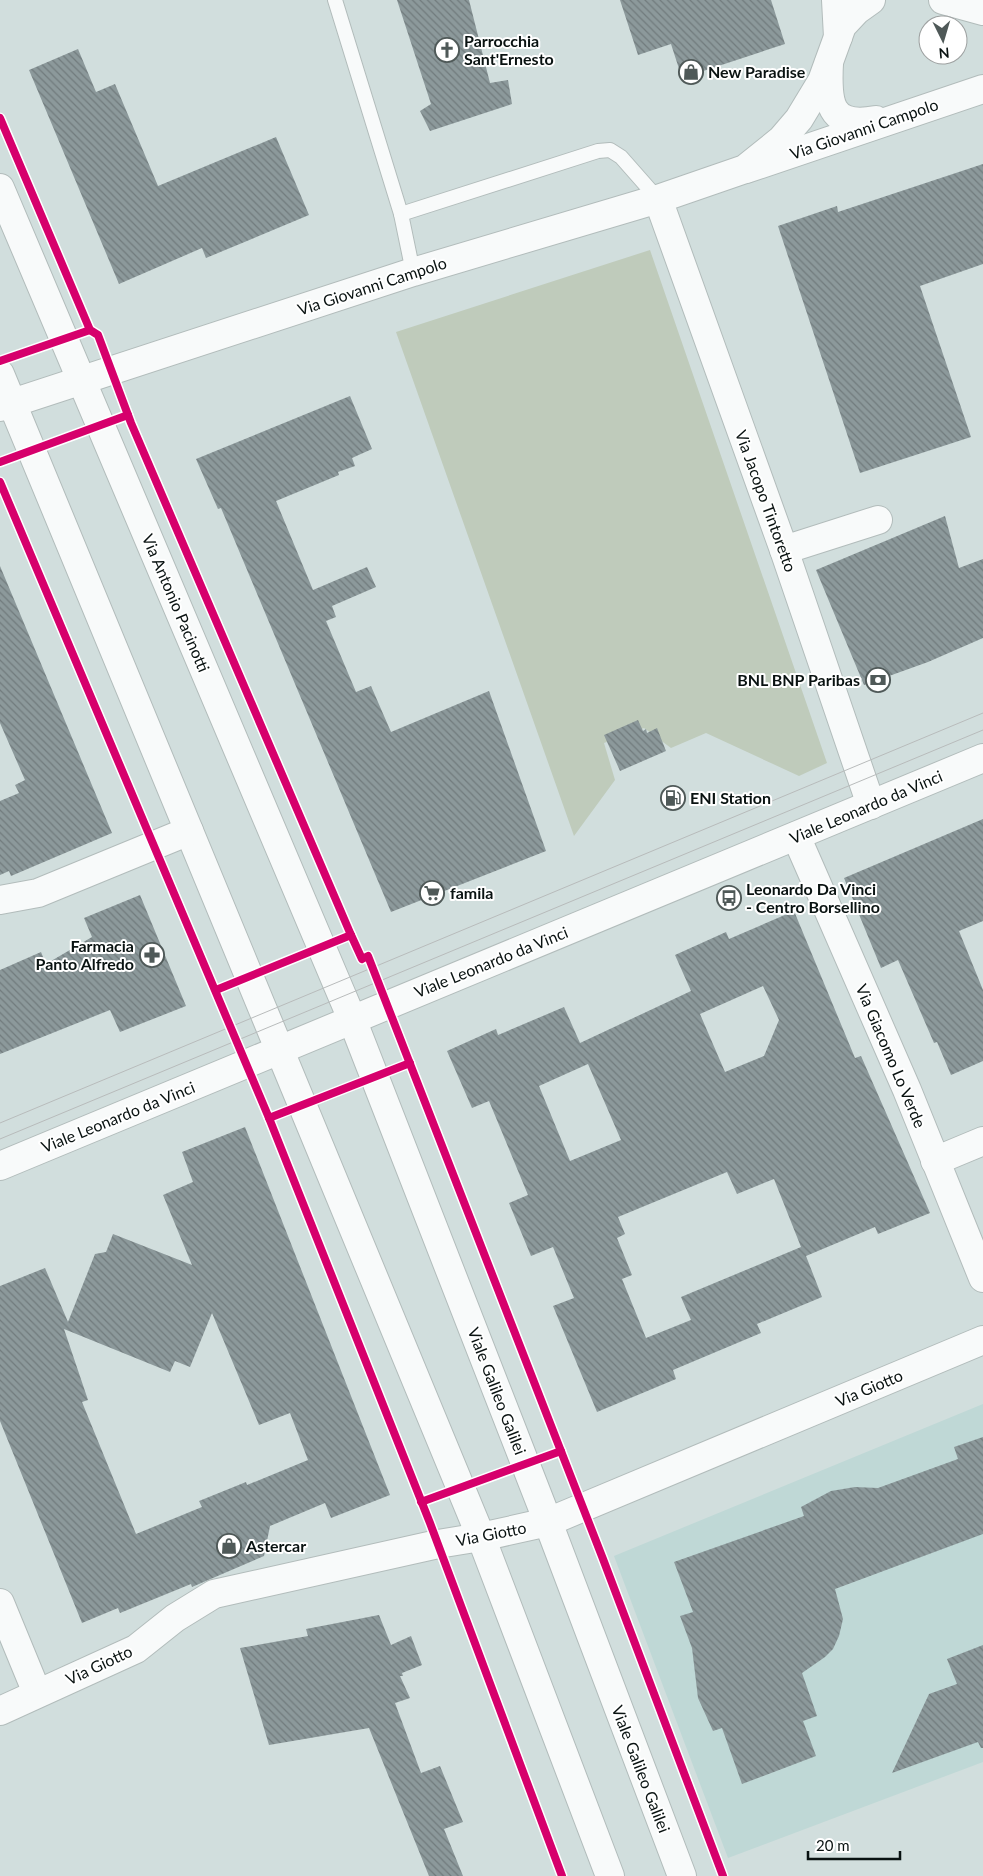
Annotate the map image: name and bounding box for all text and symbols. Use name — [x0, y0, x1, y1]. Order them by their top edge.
north arrow — [918, 15, 968, 65]
place label: Parrocchia Sant'Ernesto — [464, 31, 554, 68]
church icon: Parrocchia Sant'Ernesto — [434, 37, 460, 63]
text: N — [938, 45, 950, 62]
shop icon: New Paradise — [678, 59, 704, 85]
place label: New Paradise — [708, 62, 806, 81]
street label: Via Giovanni Campolo — [787, 94, 940, 163]
street label: Via Giovanni Campolo — [295, 252, 449, 319]
street label: Via Jacopo Tintoretto — [732, 427, 801, 574]
street label: Via Antonio Pacinotti — [139, 531, 214, 675]
bank icon: BNL BNP Paribas — [865, 667, 891, 693]
place label: BNL BNP Paribas — [737, 670, 860, 689]
street label: Viale Leonardo da Vinci — [787, 766, 945, 847]
fuel station icon: ENI Station — [660, 785, 686, 811]
place label: ENI Station — [690, 788, 771, 807]
place label: Leonardo Da Vinci - Centro Borsellino — [746, 879, 880, 916]
supermarket icon: famila — [419, 880, 445, 906]
place label: famila — [450, 883, 493, 902]
bus stop icon: Leonardo Da Vinci - Centro Borsellino — [716, 885, 742, 911]
street label: Viale Leonardo da Vinci — [411, 922, 570, 1001]
place label: Farmacia Panto Alfredo — [36, 936, 134, 973]
pharmacy icon: Farmacia Panto Alfredo — [139, 942, 165, 968]
street label: Via Giacomo Lo Verde — [853, 981, 930, 1131]
street label: Viale Leonardo da Vinci — [38, 1077, 197, 1156]
street label: Viale Galileo Galilei — [464, 1324, 530, 1457]
street label: Via Giotto — [832, 1365, 905, 1410]
street label: Via Giotto — [454, 1517, 528, 1550]
shop icon: Astercar — [216, 1533, 242, 1559]
place label: Astercar — [245, 1536, 306, 1555]
street label: Via Giotto — [63, 1641, 135, 1688]
street label: Viale Galileo Galilei — [608, 1702, 674, 1835]
scale bar — [808, 1828, 900, 1860]
text: 20 m — [816, 1836, 850, 1854]

